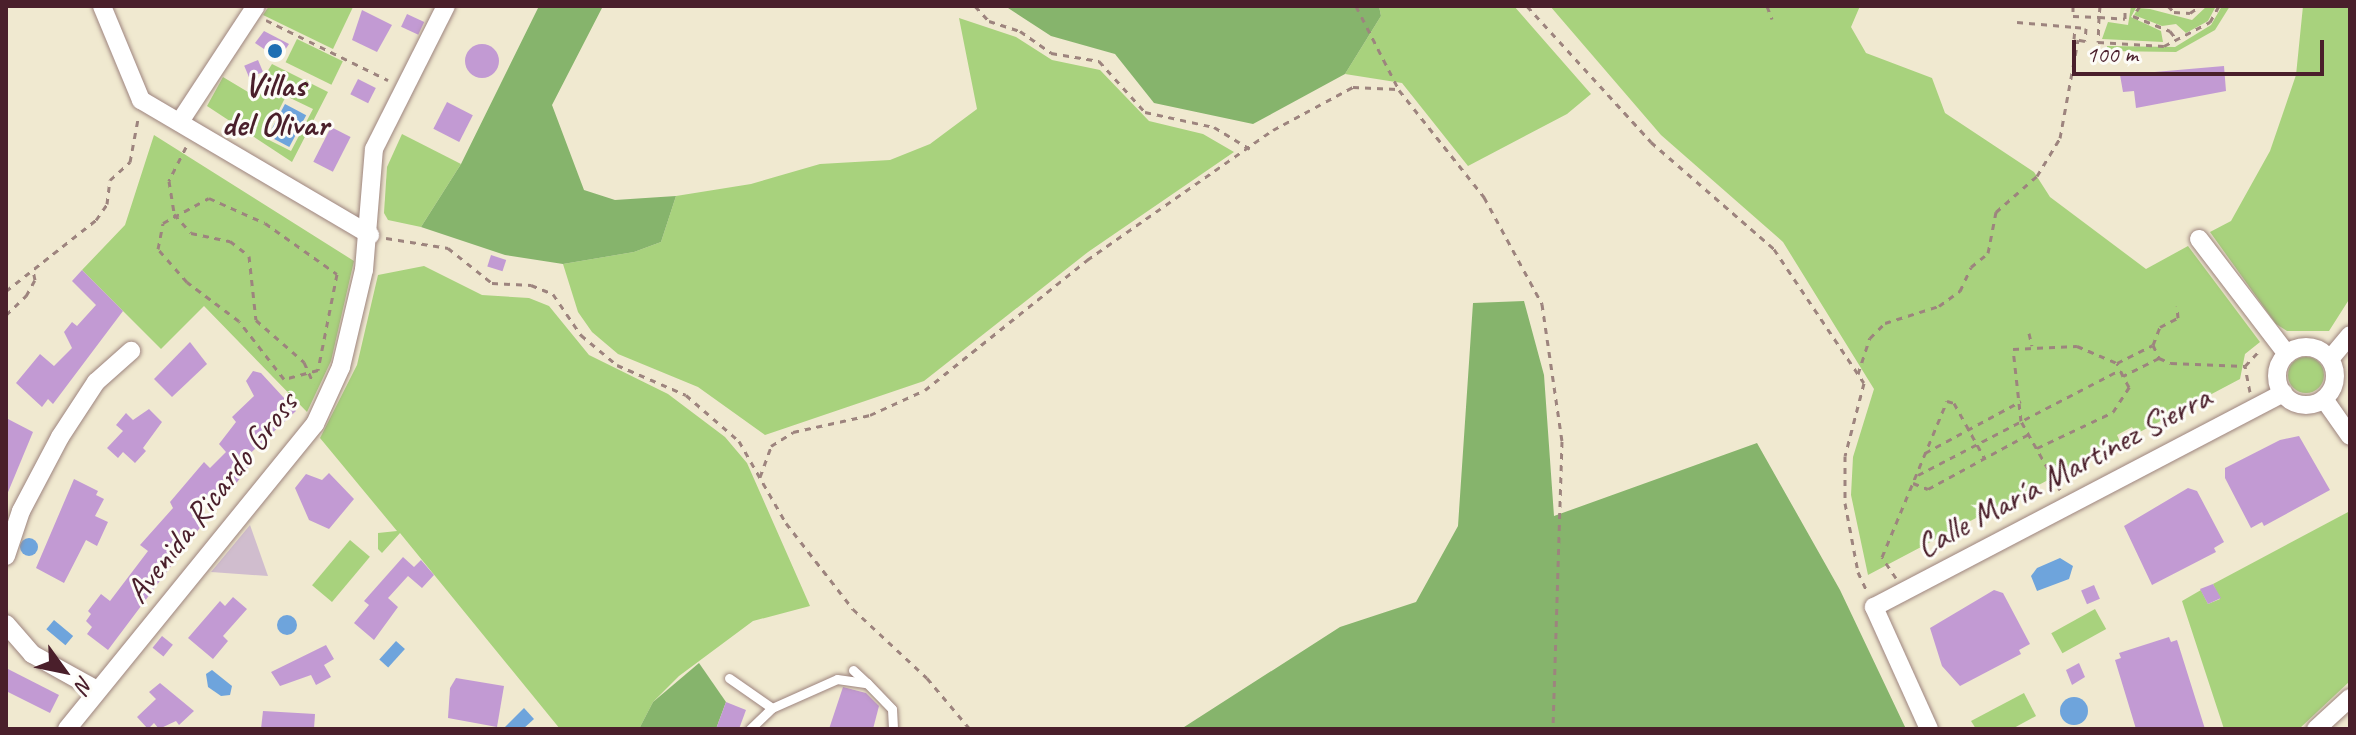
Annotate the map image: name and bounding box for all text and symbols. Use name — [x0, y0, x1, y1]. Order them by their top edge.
scale bar — [2076, 24, 2328, 74]
text: 100 m — [2086, 39, 2138, 69]
marker: Villas del Olivar — [266, 42, 284, 60]
place label: Villas del Olivar — [221, 64, 329, 144]
street label: Calle María Martínez Sierra — [1908, 375, 2218, 567]
street label: Avenida Ricardo Gross — [116, 383, 306, 611]
north arrow — [24, 631, 104, 711]
text: N — [69, 671, 100, 697]

